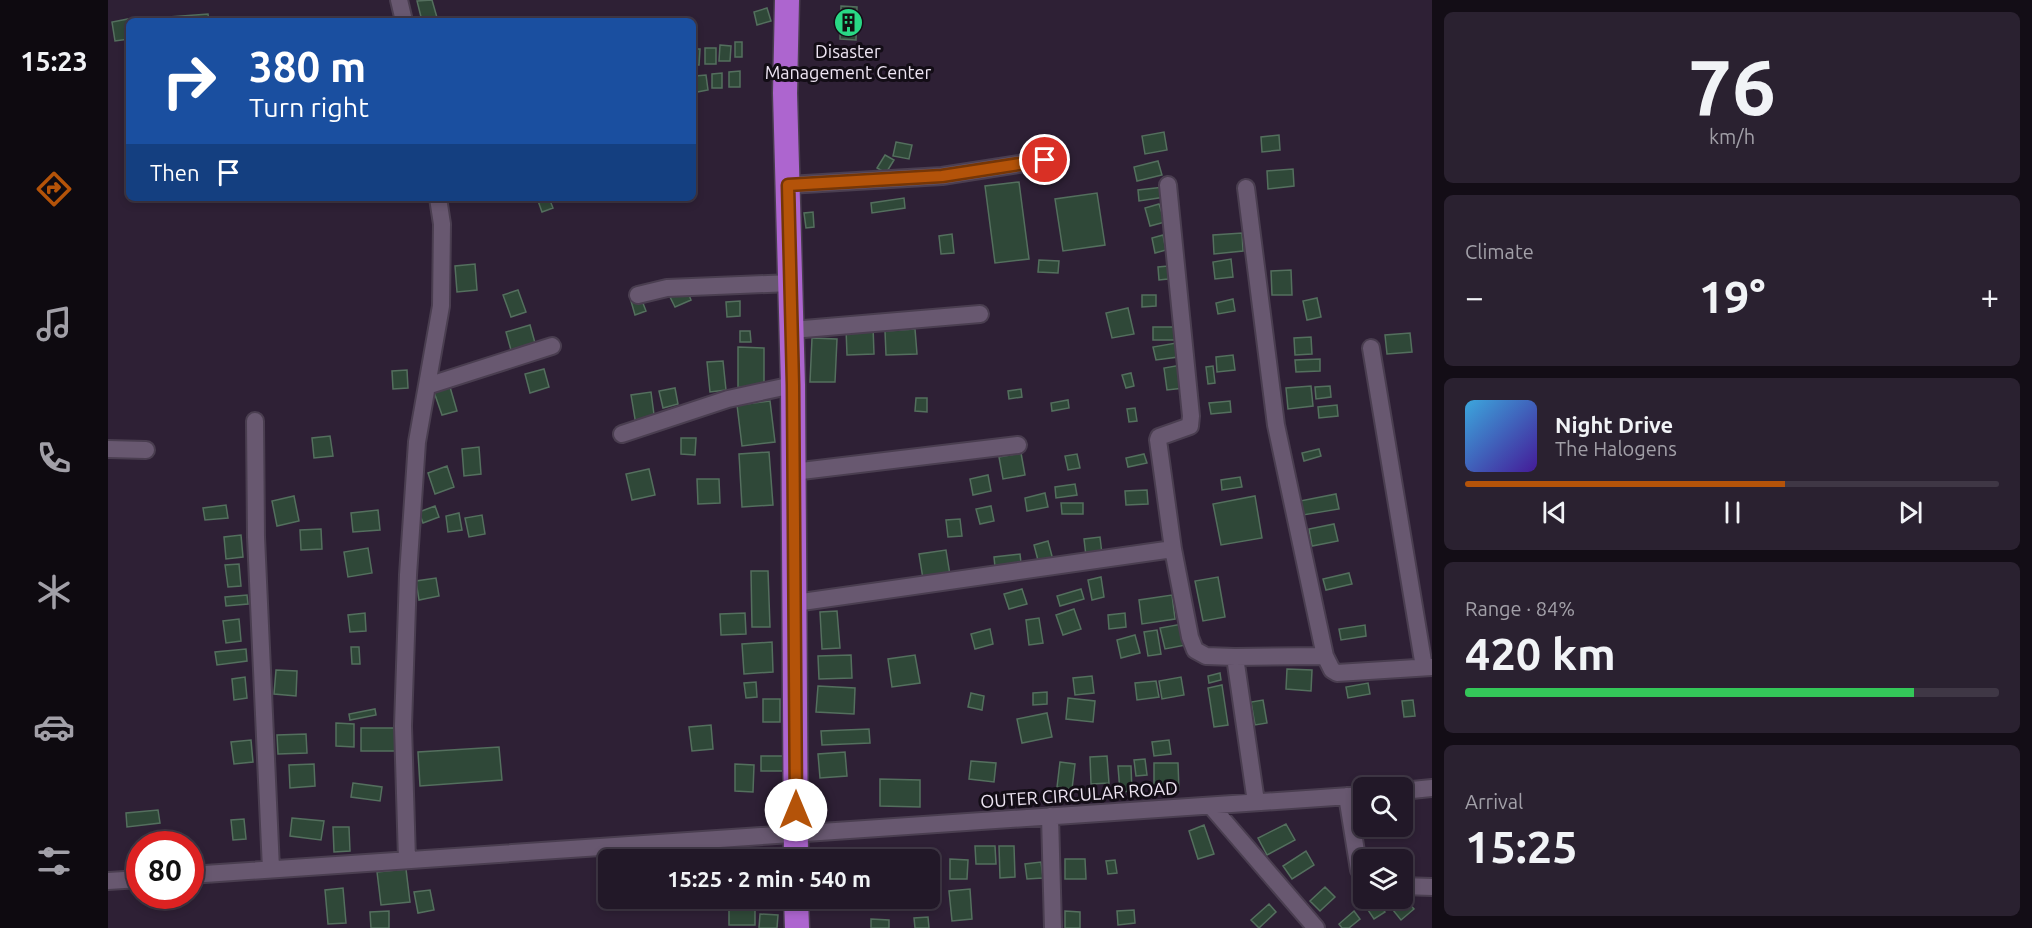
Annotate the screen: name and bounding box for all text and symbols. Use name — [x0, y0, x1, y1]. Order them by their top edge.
building icon: Disaster Management Center — [832, 7, 864, 39]
place label: Disaster Management Center — [765, 41, 932, 82]
icon: right — [150, 42, 228, 120]
text: 76 — [1688, 42, 1776, 130]
text: 380 m — [249, 43, 366, 90]
text: 15:23 — [20, 46, 88, 76]
text: Turn right — [249, 92, 369, 122]
text: km/h — [1709, 125, 1755, 148]
pin — [1019, 134, 1070, 185]
icon: arrive — [1028, 143, 1061, 176]
icon: arrive — [212, 156, 245, 189]
text: Then — [150, 160, 200, 185]
icon: directions — [33, 168, 75, 210]
text: Climate — [1465, 240, 1534, 263]
text: 19° — [1699, 271, 1765, 322]
text: − — [1465, 278, 1484, 315]
text: + — [1980, 278, 1999, 315]
icon: music — [33, 303, 75, 345]
text: Night Drive — [1555, 412, 1673, 437]
icon: phone — [33, 437, 75, 479]
text: The Halogens — [1555, 437, 1677, 460]
icon: previous — [1538, 496, 1571, 529]
icon: pause — [1716, 496, 1749, 529]
icon: next — [1894, 496, 1927, 529]
icon: climate — [33, 571, 75, 613]
text: Range · 84% — [1465, 597, 1575, 620]
text: 420 km — [1465, 628, 1616, 679]
icon: car — [33, 706, 75, 748]
street label: OUTER CIRCULAR ROAD — [980, 777, 1178, 811]
map controls — [1353, 777, 1413, 909]
button: search — [1353, 777, 1413, 837]
position arrow — [764, 778, 828, 842]
text: Arrival — [1465, 790, 1523, 813]
text: 15:25 — [1465, 821, 1578, 872]
speed limit sign: 80 — [126, 831, 204, 909]
icon: filters — [33, 840, 75, 882]
button: layers — [1353, 849, 1413, 909]
text: 15:25 · 2 min · 540 m — [667, 866, 871, 891]

